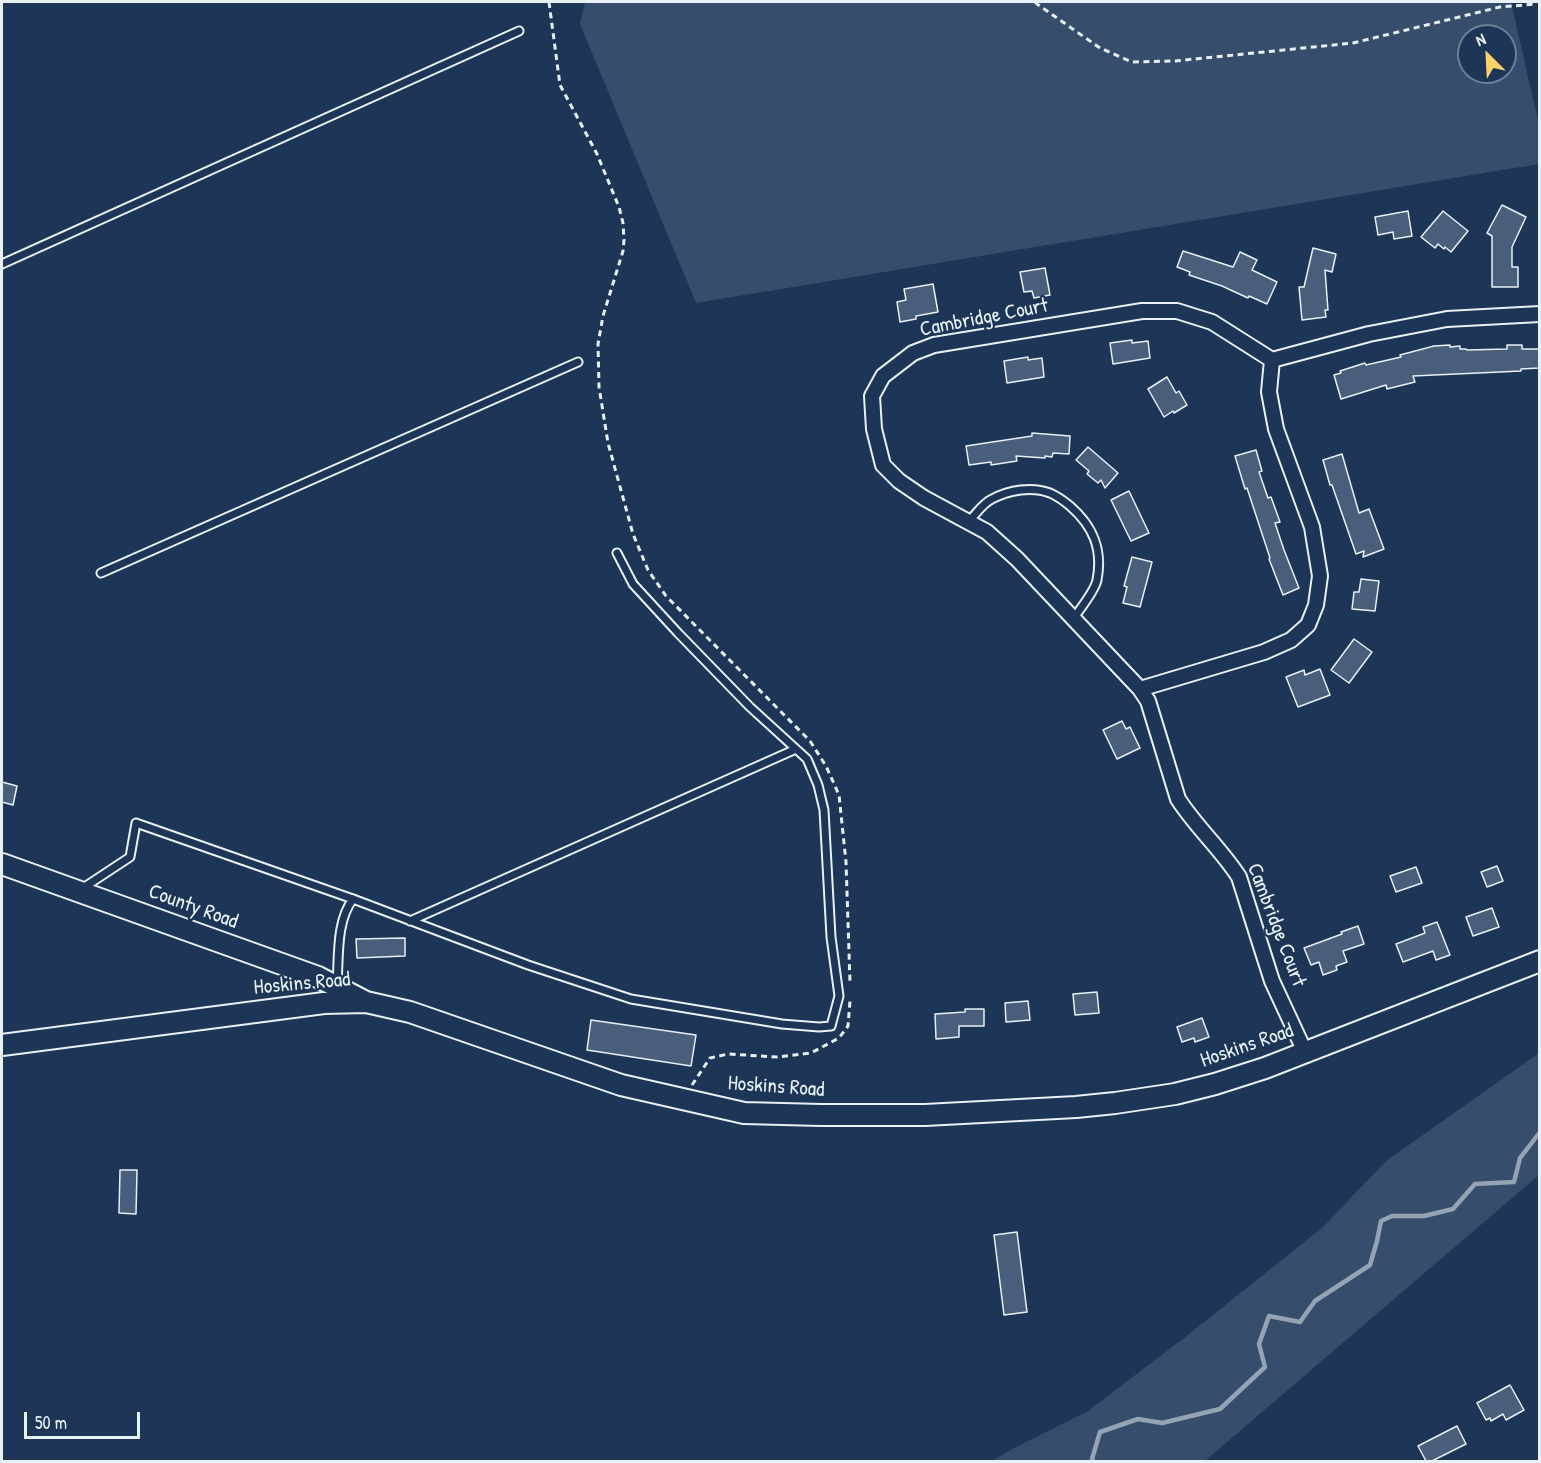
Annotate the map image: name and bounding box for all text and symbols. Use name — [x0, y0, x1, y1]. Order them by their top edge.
north arrow — [1457, 24, 1517, 84]
text: N — [1472, 28, 1489, 51]
street label: Cambridge Court — [918, 293, 1050, 343]
street label: Cambridge Court — [1241, 860, 1311, 990]
street label: County Road — [145, 879, 241, 935]
street label: Hoskins Road — [253, 967, 351, 1001]
street label: Hoskins Road — [1197, 1018, 1297, 1074]
street label: Hoskins Road — [727, 1071, 825, 1103]
scale bar — [27, 1400, 142, 1438]
text: 50 m — [35, 1410, 67, 1435]

